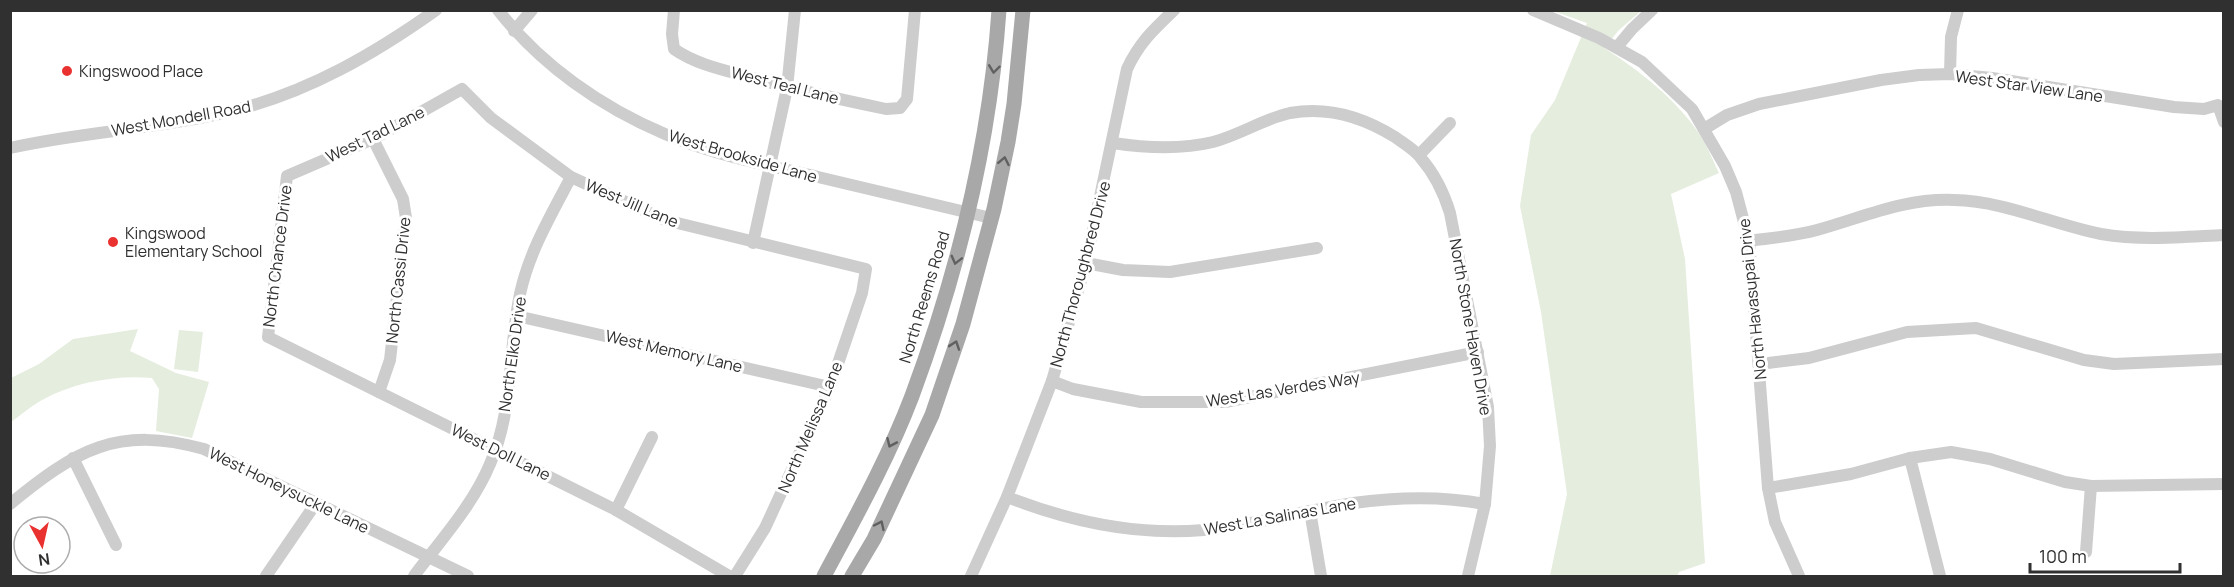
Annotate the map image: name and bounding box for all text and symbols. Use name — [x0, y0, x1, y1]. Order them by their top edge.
place label: Kingswood Place — [79, 60, 203, 82]
street label: West Teal Lane — [729, 61, 841, 109]
marker: Kingswood Place — [60, 64, 74, 78]
one-way arrow — [988, 64, 1000, 73]
street label: West Star View Lane — [1954, 65, 2104, 107]
street label: West Mondell Road — [110, 95, 252, 141]
street label: West Tad Lane — [322, 101, 428, 167]
street label: West Brookside Lane — [666, 124, 820, 188]
one-way arrow — [997, 157, 1010, 167]
street label: West Jill Lane — [582, 174, 682, 232]
street label: North Thoroughbred Drive — [1045, 178, 1115, 370]
street label: North Chance Drive — [257, 184, 297, 328]
street label: North Cassi Drive — [380, 216, 416, 344]
street label: North Havasupai Drive — [1733, 217, 1771, 381]
place label: Kingswood Elementary School — [125, 222, 263, 262]
street label: North Reems Road — [893, 228, 955, 366]
marker: Kingswood Elementary School — [106, 235, 120, 249]
street label: North Stone Haven Drive — [1445, 237, 1497, 417]
one-way arrow — [951, 254, 963, 265]
street label: North Elko Drive — [493, 295, 531, 413]
street label: West Memory Lane — [603, 325, 745, 377]
one-way arrow — [948, 341, 961, 351]
street label: North Melissa Lane — [772, 358, 848, 496]
street label: West Las Verdes Way — [1205, 366, 1362, 412]
street label: West Doll Lane — [448, 418, 554, 486]
one-way arrow — [886, 437, 898, 448]
street label: West Honeysuckle Lane — [205, 442, 373, 538]
street label: West La Salinas Lane — [1202, 492, 1358, 540]
north arrow — [12, 515, 72, 575]
one-way arrow — [873, 521, 885, 532]
scale bar — [2030, 536, 2180, 574]
text: 100 m — [2039, 544, 2087, 568]
text: N — [37, 548, 51, 572]

